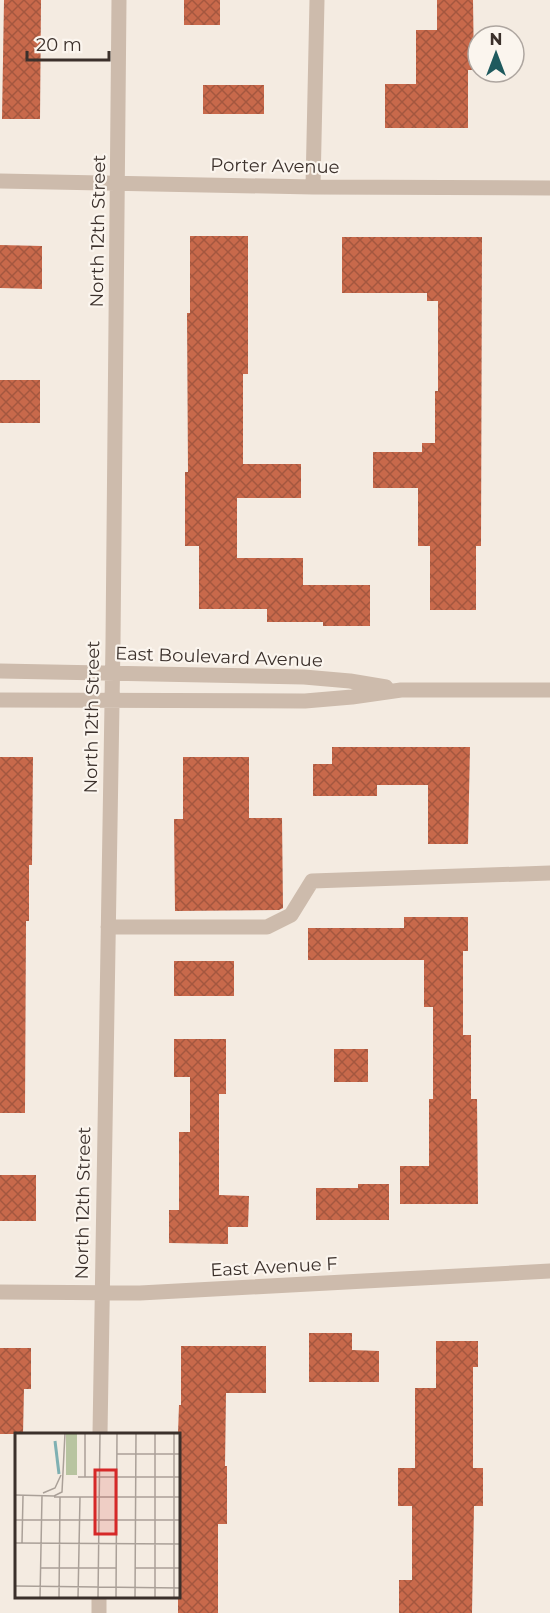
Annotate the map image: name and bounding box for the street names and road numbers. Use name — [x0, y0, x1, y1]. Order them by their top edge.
street label: North 12th Street — [86, 154, 110, 308]
street label: Porter Avenue — [210, 154, 340, 178]
street label: North 12th Street — [80, 640, 104, 794]
street label: East Boulevard Avenue — [115, 642, 323, 672]
street label: North 12th Street — [71, 1126, 95, 1280]
street label: East Avenue F — [210, 1253, 338, 1281]

